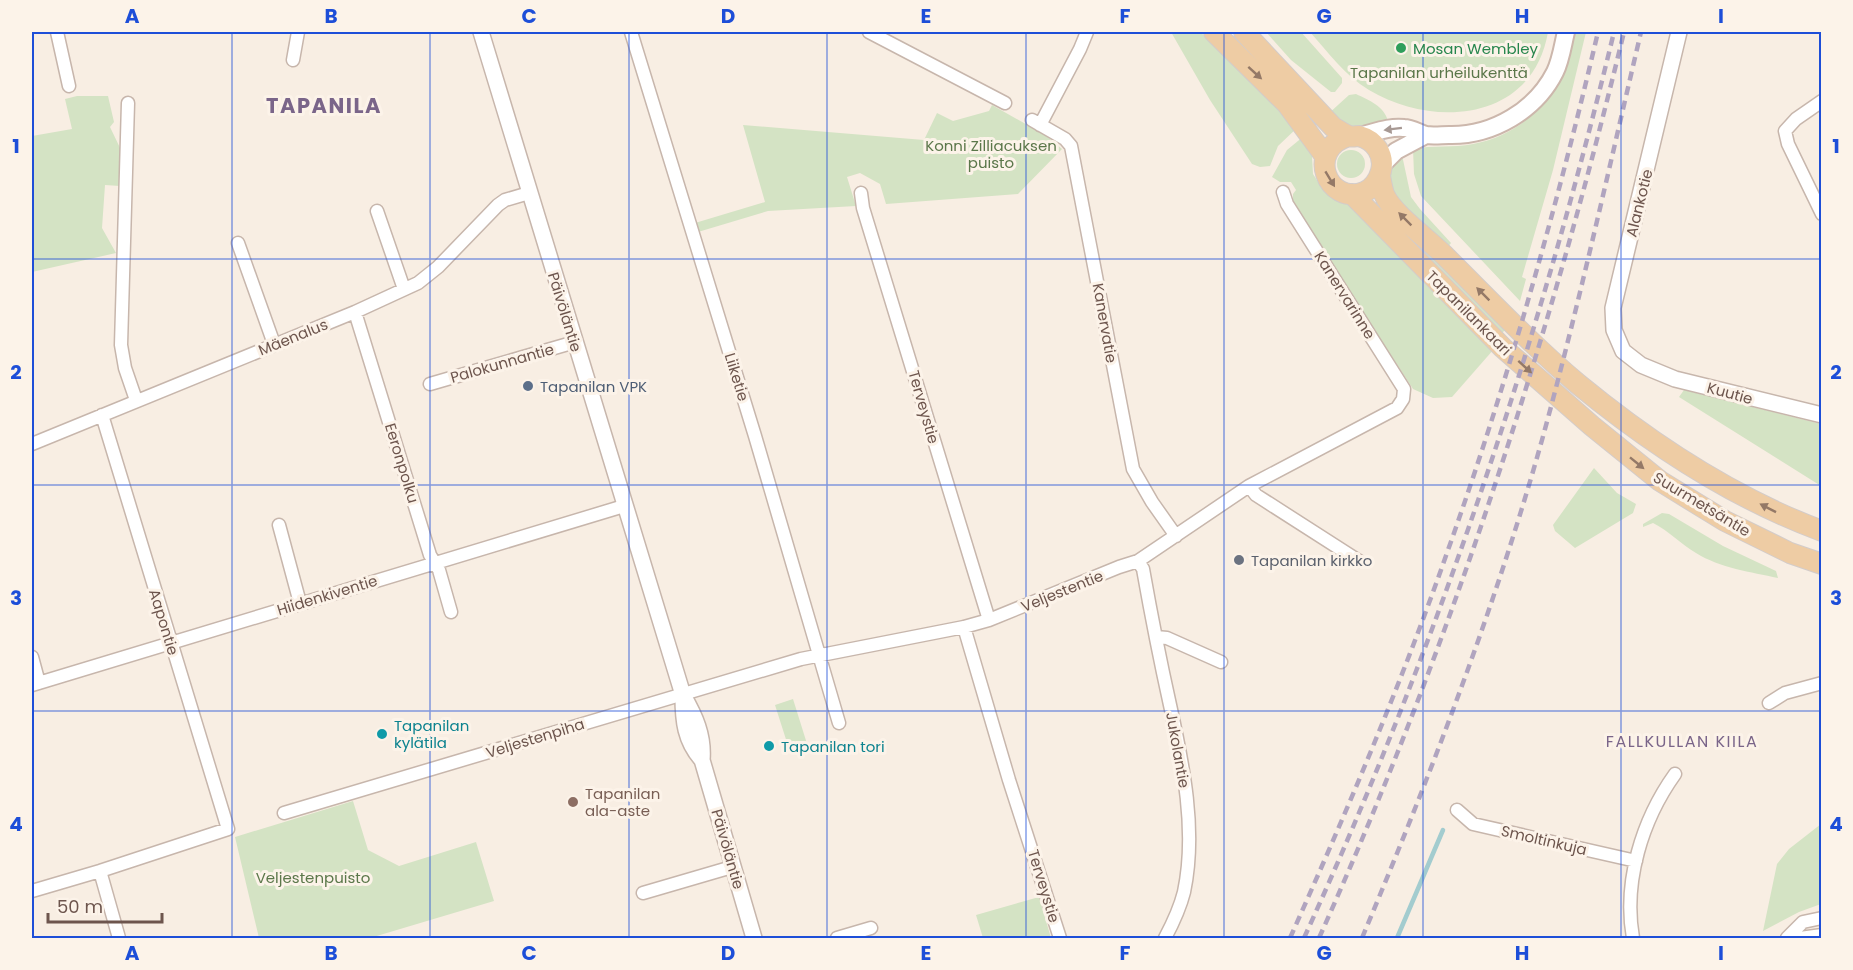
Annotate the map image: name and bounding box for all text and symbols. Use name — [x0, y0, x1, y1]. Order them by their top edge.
text: A — [125, 2, 140, 30]
text: B — [324, 2, 338, 30]
text: C — [521, 2, 537, 30]
text: D — [721, 2, 735, 30]
text: E — [921, 2, 931, 30]
text: F — [1120, 2, 1131, 30]
text: G — [1316, 2, 1332, 30]
text: H — [1515, 2, 1529, 30]
text: I — [1718, 2, 1724, 30]
place label: Mosan Wembley — [1413, 38, 1539, 59]
marker: Mosan Wembley — [1394, 41, 1408, 55]
park label: Tapanilan urheilukenttä — [1350, 62, 1528, 83]
one-way arrow — [1248, 66, 1263, 80]
district label: TAPANILA — [266, 91, 382, 120]
one-way arrow — [1383, 124, 1402, 134]
text: 1 — [12, 132, 20, 160]
text: 1 — [1832, 132, 1840, 160]
park label: Konni Zilliacuksen puisto — [925, 135, 1057, 173]
street label: Alankotie — [1620, 167, 1658, 239]
one-way arrow — [1325, 171, 1336, 188]
one-way arrow — [1397, 212, 1412, 226]
street label: Kanervarinne — [1310, 247, 1380, 343]
street label: Tapanilankaari — [1422, 266, 1516, 360]
street label: Päivöläntie — [543, 270, 587, 354]
street label: Kanervatie — [1088, 281, 1122, 365]
one-way arrow — [1476, 287, 1490, 301]
street label: Mäenalus — [255, 313, 331, 360]
street label: Palokunnantie — [448, 338, 556, 388]
street label: Liiketie — [720, 350, 754, 404]
text: 2 — [10, 358, 22, 386]
text: 2 — [1830, 358, 1842, 386]
one-way arrow — [1517, 360, 1532, 373]
street label: Terveystie — [904, 368, 944, 446]
place label: Tapanilan VPK — [540, 376, 647, 397]
street label: Kuutie — [1705, 377, 1755, 409]
marker: Tapanilan VPK — [521, 379, 535, 393]
street label: Eeronpolku — [380, 420, 424, 506]
one-way arrow — [1630, 456, 1645, 468]
street label: Suurmetsäntie — [1650, 467, 1754, 541]
one-way arrow — [1759, 503, 1777, 513]
place label: Tapanilan kirkko — [1251, 550, 1372, 571]
marker: Tapanilan kirkko — [1232, 553, 1246, 567]
street label: Veljestentie — [1018, 565, 1106, 617]
street label: Hiidenkiventie — [274, 570, 380, 620]
text: 3 — [10, 584, 22, 612]
text: 3 — [1830, 584, 1842, 612]
street label: Aapontie — [144, 586, 184, 658]
street label: Jukolantie — [1161, 710, 1195, 790]
street label: Veljestenpiha — [483, 713, 587, 763]
place label: Tapanilan kylätila — [394, 715, 469, 753]
marker: Tapanilan kylätila — [375, 727, 389, 741]
district label: FALLKULLAN KIILA — [1606, 730, 1758, 753]
place label: Tapanilan tori — [781, 736, 885, 757]
marker: Tapanilan tori — [762, 739, 776, 753]
place label: Tapanilan ala-aste — [585, 783, 660, 821]
marker: Tapanilan ala-aste — [566, 795, 580, 809]
street label: Päivöläntie — [707, 806, 749, 892]
text: 4 — [9, 810, 23, 838]
text: 4 — [1829, 810, 1843, 838]
street label: Smoltinkuja — [1499, 820, 1589, 860]
street label: Terveystie — [1023, 847, 1065, 925]
park label: Veljestenpuisto — [256, 867, 370, 888]
scale bar — [48, 886, 162, 924]
text: 50 m — [57, 894, 103, 919]
text: A — [125, 939, 140, 967]
text: B — [324, 939, 338, 967]
text: C — [521, 939, 537, 967]
text: D — [721, 939, 735, 967]
text: E — [921, 939, 931, 967]
text: F — [1120, 939, 1131, 967]
text: G — [1316, 939, 1332, 967]
text: H — [1515, 939, 1529, 967]
text: I — [1718, 939, 1724, 967]

